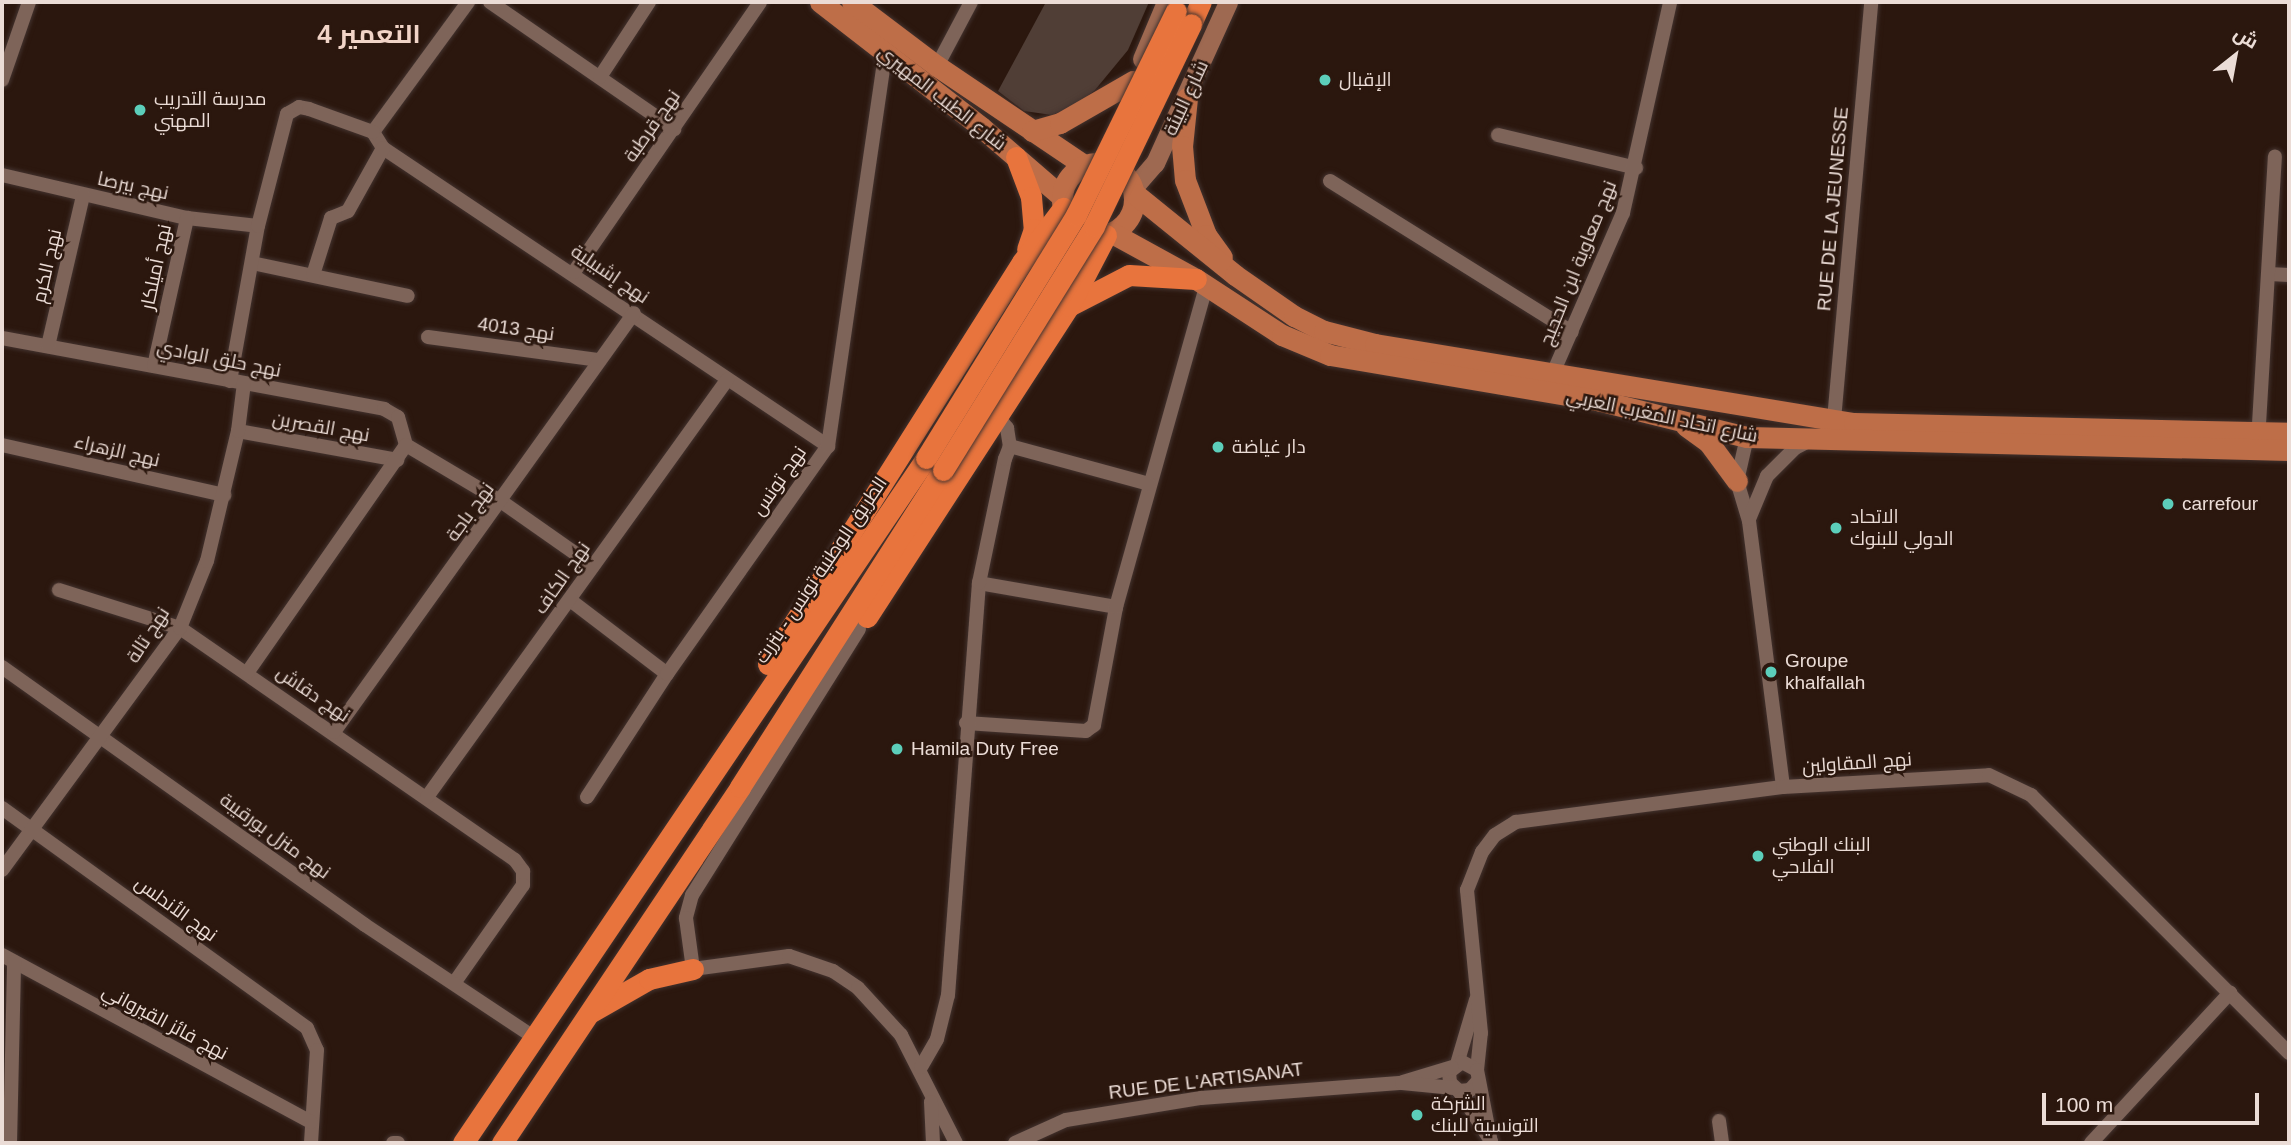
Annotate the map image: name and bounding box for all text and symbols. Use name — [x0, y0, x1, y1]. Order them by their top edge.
district label: التعمير 4 — [317, 19, 421, 51]
north arrow — [2200, 21, 2270, 91]
text: ش — [2230, 22, 2262, 53]
street label: شارع الطيب المهيري — [873, 41, 1011, 155]
street label: شارع البيئة — [1159, 57, 1213, 139]
place label: الإقبال — [1339, 69, 1392, 91]
marker: الإقبال — [1317, 72, 1333, 88]
street label: نهج قرطبة — [619, 86, 685, 166]
place label: مدرسة التدريب المهني — [154, 88, 267, 132]
marker: مدرسة التدريب المهني — [132, 102, 148, 118]
street label: RUE DE LA JEUNESSE — [1813, 105, 1853, 313]
street label: نهج بيرصا — [95, 167, 171, 205]
street label: نهج معاوية ابن الحجيج — [1534, 177, 1622, 349]
street label: نهج أميلكار — [136, 222, 176, 312]
street label: نهج الكرم — [27, 227, 67, 305]
street label: نهج إشبيلية — [567, 240, 653, 308]
street label: نهج 4013 — [476, 312, 556, 346]
street label: نهج حلق الوادي — [155, 336, 283, 382]
street label: شارع اتحاد المغرب العربي — [1564, 385, 1760, 447]
street label: نهج القصرين — [271, 407, 371, 447]
street label: نهج الزهراء — [72, 430, 162, 472]
place label: دار غياضة — [1232, 436, 1306, 458]
marker: دار غياضة — [1210, 439, 1226, 455]
street label: نهج تونس — [747, 442, 811, 520]
street label: الطريق الوطنية تونس - بنزرت — [750, 472, 892, 668]
street label: نهج باجة — [441, 478, 499, 546]
place label: carrefour — [2182, 493, 2258, 515]
marker: carrefour — [2160, 496, 2176, 512]
place label: الاتحاد الدولي للبنوك — [1850, 506, 1954, 550]
marker: الاتحاد الدولي للبنوك — [1828, 520, 1844, 536]
street label: نهج الكاف — [529, 538, 595, 618]
street label: نهج تالة — [122, 603, 174, 667]
place label: Groupe khalfallah — [1785, 650, 1865, 694]
street label: نهج دقاش — [272, 661, 354, 727]
marker: Groupe khalfallah — [1763, 664, 1779, 680]
place label: Hamila Duty Free — [911, 738, 1059, 760]
marker: Hamila Duty Free — [889, 741, 905, 757]
street label: نهج المقاولين — [1801, 748, 1913, 778]
street label: نهج منزل بورقيبة — [215, 788, 335, 884]
place label: البنك الوطني الفلاحي — [1772, 834, 1871, 878]
marker: البنك الوطني الفلاحي — [1750, 848, 1766, 864]
street label: نهج الأندلس — [130, 871, 222, 947]
street label: نهج فائز القيرواني — [98, 979, 232, 1065]
street label: RUE DE L'ARTISANAT — [1107, 1058, 1305, 1104]
scale bar — [2046, 1078, 2263, 1122]
place label: الشركة التونسية للبنك — [1431, 1093, 1539, 1137]
text: 100 m — [2055, 1093, 2113, 1116]
marker: الشركة التونسية للبنك — [1409, 1107, 1425, 1123]

